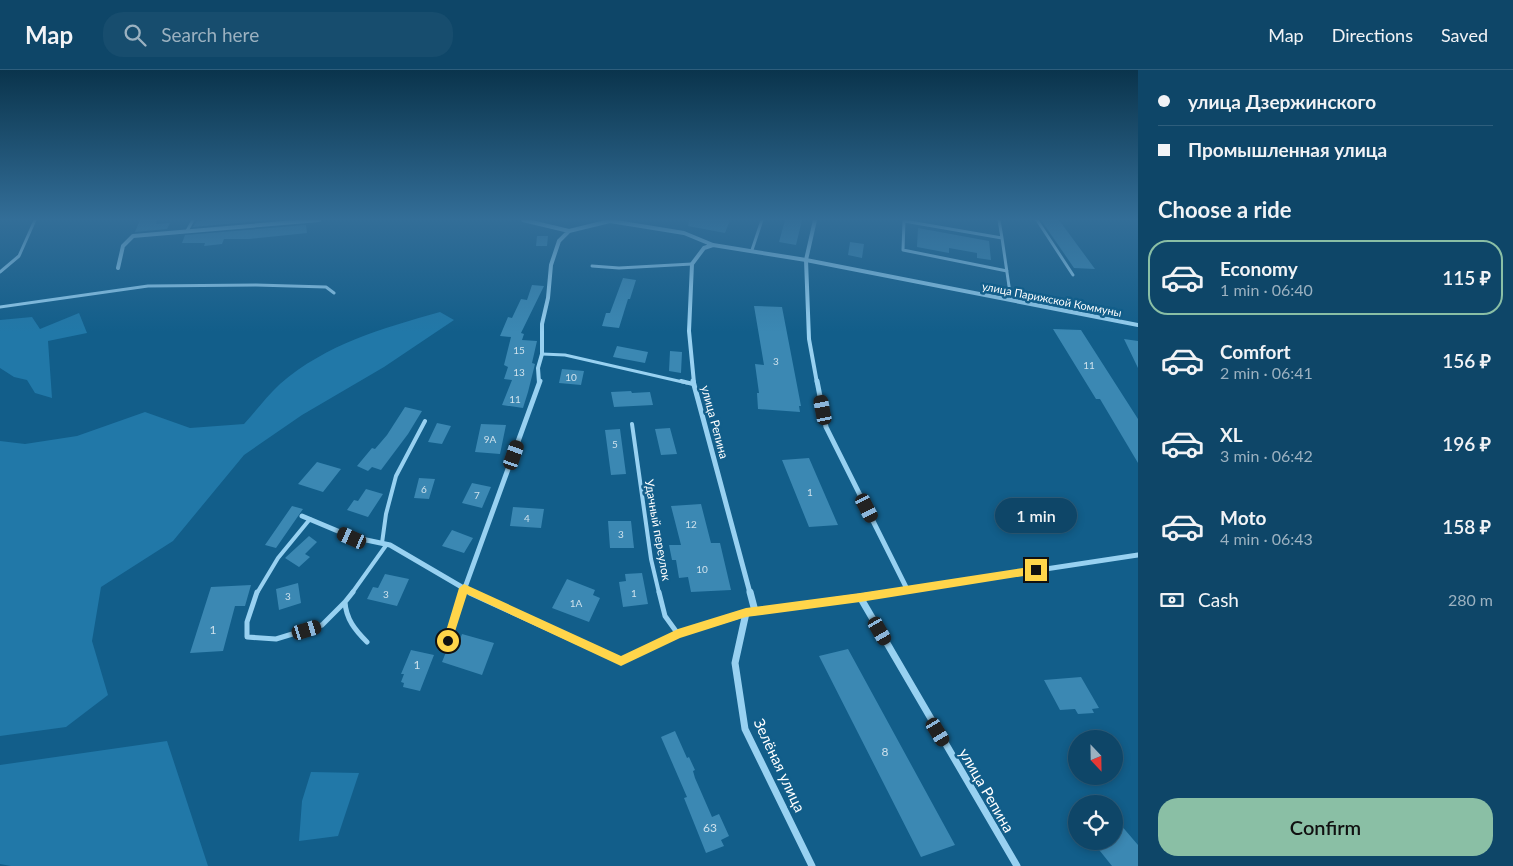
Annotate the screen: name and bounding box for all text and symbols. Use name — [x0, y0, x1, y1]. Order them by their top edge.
search box — [103, 12, 453, 57]
text: Map — [25, 20, 73, 49]
icon: search — [121, 21, 149, 49]
text: Search here — [161, 23, 259, 46]
text: Map — [1268, 24, 1304, 46]
text: Directions — [1332, 24, 1413, 46]
text: Saved — [1441, 24, 1488, 46]
text: улица Дзержинского — [1188, 90, 1376, 113]
text: Промышленная улица — [1188, 138, 1387, 161]
text: Choose a ride — [1158, 196, 1292, 223]
icon: car — [1160, 255, 1205, 300]
text: Economy — [1220, 257, 1298, 280]
text: 115 ₽ — [1442, 266, 1491, 289]
street label: улица Парижской Коммуны — [981, 279, 1123, 319]
text: 1 min · 06:40 — [1220, 280, 1313, 299]
icon: car — [1160, 338, 1205, 383]
text: Comfort — [1220, 340, 1291, 363]
house number: 15 — [513, 344, 525, 356]
text: 156 ₽ — [1442, 349, 1491, 372]
house number: 3 — [773, 355, 779, 367]
house number: 11 — [1083, 359, 1095, 371]
text: 2 min · 06:41 — [1220, 363, 1313, 382]
house number: 13 — [513, 366, 525, 378]
house number: 10 — [565, 371, 577, 383]
street label: улица Репина — [698, 384, 732, 460]
house number: 11 — [509, 393, 521, 405]
car — [812, 394, 833, 426]
icon: car — [1160, 421, 1205, 466]
text: XL — [1220, 423, 1243, 446]
text: 196 ₽ — [1442, 432, 1491, 455]
house number: 9А — [484, 433, 497, 445]
car — [502, 438, 525, 472]
house number: 5 — [612, 438, 618, 450]
text: 3 min · 06:42 — [1220, 446, 1313, 465]
street label: Удачный переулок — [642, 478, 674, 583]
house number: 6 — [421, 483, 427, 495]
house number: 1 — [807, 486, 813, 498]
house number: 7 — [474, 489, 480, 501]
car — [853, 491, 880, 525]
callout: 1 min — [995, 498, 1077, 532]
icon: car — [1160, 504, 1205, 549]
text: 1 min — [1016, 506, 1056, 525]
text: Moto — [1220, 506, 1266, 529]
house number: 4 — [524, 512, 530, 524]
text: 158 ₽ — [1442, 515, 1491, 538]
house number: 12 — [685, 518, 697, 530]
car — [335, 525, 368, 551]
house number: 3 — [618, 528, 624, 540]
text: 4 min · 06:43 — [1220, 529, 1313, 548]
route end — [1025, 559, 1047, 581]
house number: 10 — [696, 563, 708, 575]
icon: cash — [1158, 586, 1186, 614]
house number: 1 — [631, 587, 637, 599]
house number: 3 — [383, 588, 389, 600]
text: Cash — [1198, 588, 1239, 611]
house number: 3 — [285, 590, 291, 602]
text: 280 m — [1448, 590, 1493, 609]
house number: 1А — [570, 597, 583, 609]
car — [866, 614, 893, 648]
car — [290, 618, 323, 642]
house number: 1 — [210, 622, 217, 637]
route start — [437, 630, 459, 652]
house number: 1 — [414, 657, 421, 672]
street label: Зелёная улица — [750, 715, 810, 815]
car — [923, 715, 952, 749]
north arrow — [1068, 730, 1122, 785]
map controls — [1068, 730, 1123, 850]
house number: 8 — [882, 744, 889, 759]
street label: улица Репина — [956, 745, 1018, 835]
button: locate — [1068, 795, 1123, 850]
button: Confirm — [1158, 798, 1493, 856]
house number: 63 — [703, 820, 717, 835]

